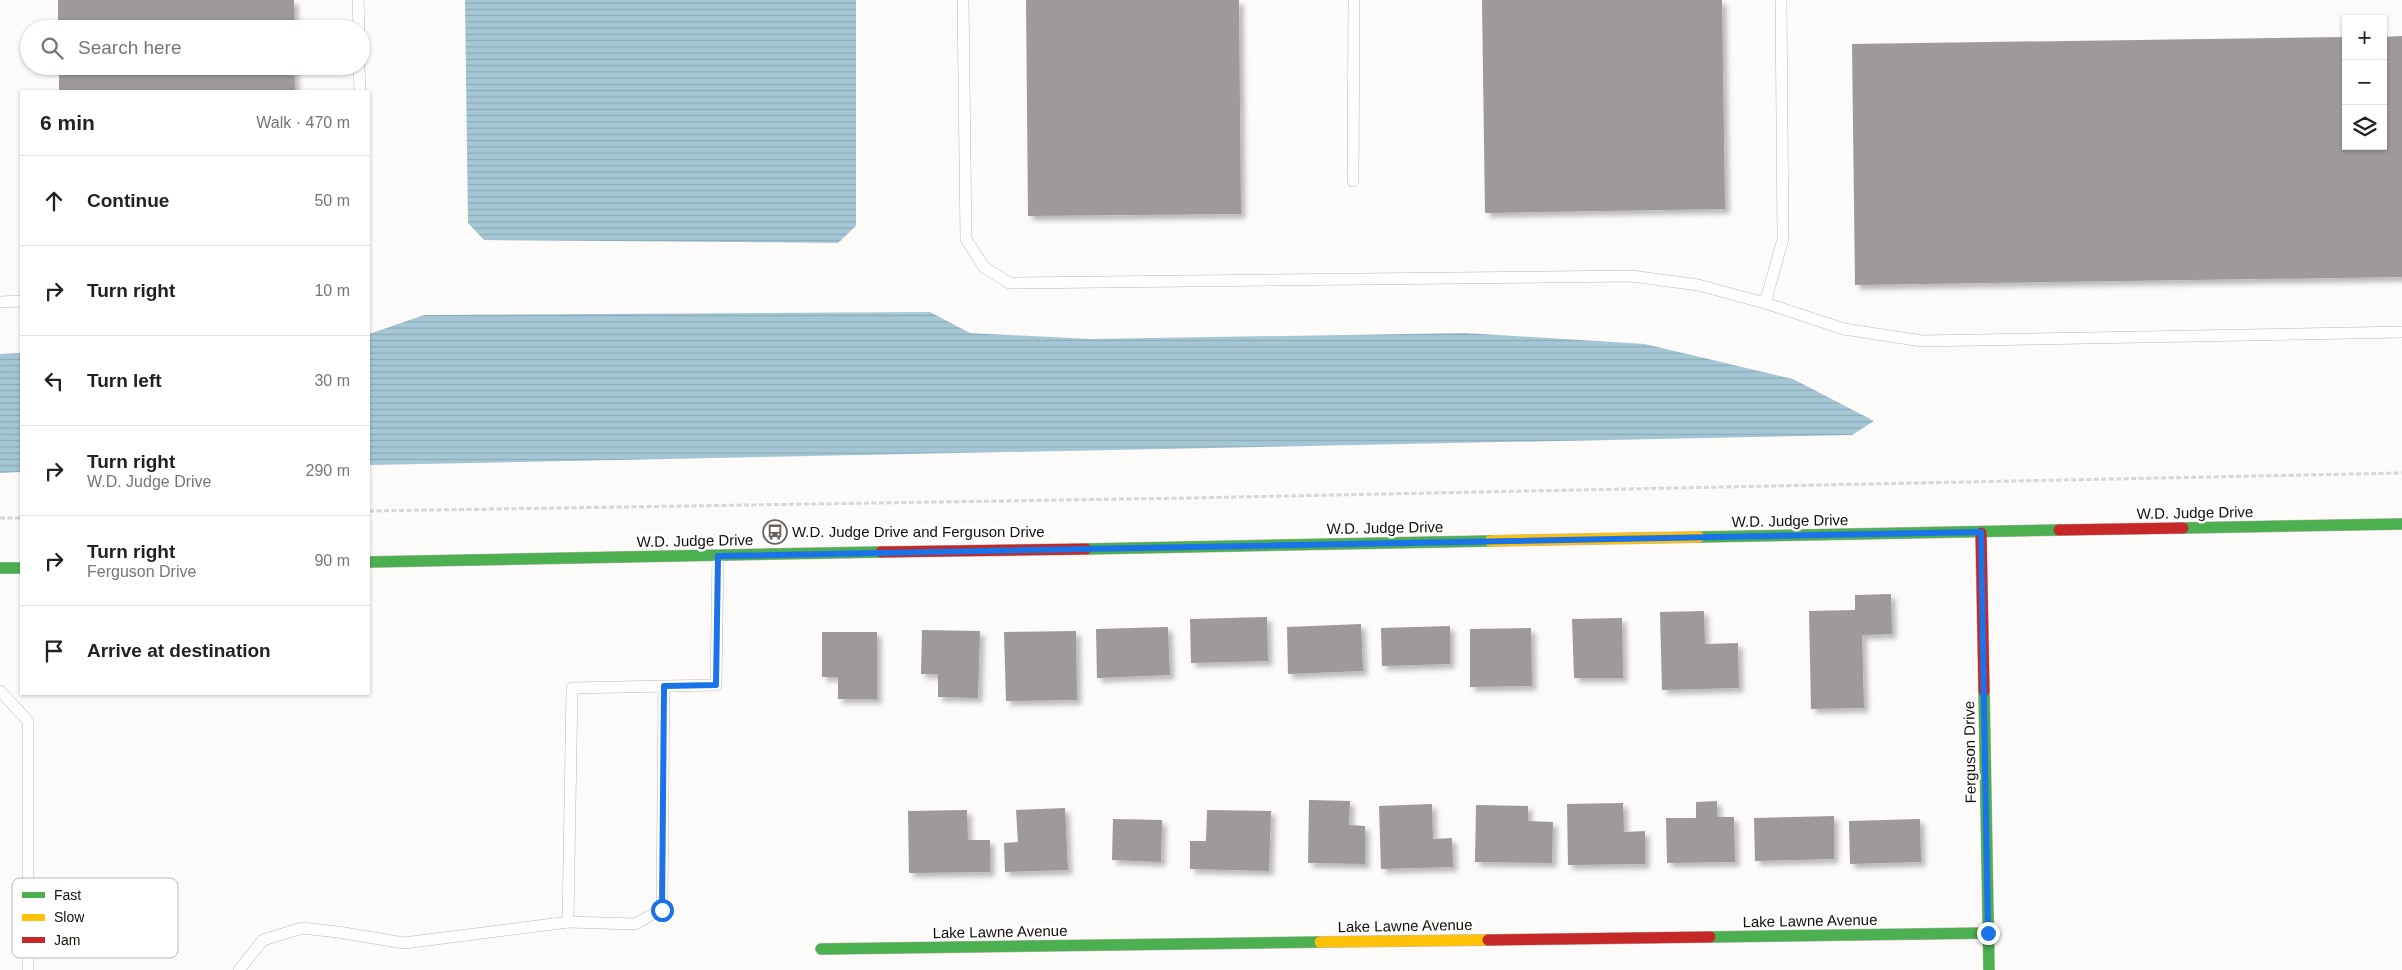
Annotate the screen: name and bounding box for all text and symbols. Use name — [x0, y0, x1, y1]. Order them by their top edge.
map controls — [2342, 15, 2387, 150]
button: + — [2342, 15, 2387, 60]
search box — [20, 20, 370, 75]
icon: search — [38, 34, 66, 62]
text: Search here — [78, 37, 182, 58]
button: − — [2342, 60, 2387, 105]
button: layers — [2342, 105, 2387, 150]
text: 6 min — [40, 111, 95, 134]
text: Walk · 470 m — [256, 114, 350, 131]
icon: ahead — [40, 187, 68, 215]
text: Continue — [87, 190, 169, 211]
text: 50 m — [314, 192, 350, 209]
icon: right — [40, 277, 68, 305]
text: Turn right — [87, 280, 175, 301]
text: 10 m — [314, 282, 350, 299]
icon: left — [40, 367, 68, 395]
text: Turn left — [87, 370, 162, 391]
text: 30 m — [314, 372, 350, 389]
text: Turn right — [87, 451, 175, 472]
icon: right — [40, 457, 68, 485]
text: 290 m — [306, 462, 350, 479]
text: W.D. Judge Drive — [87, 473, 211, 490]
street label: W.D. Judge Drive — [2136, 503, 2253, 522]
street label: W.D. Judge Drive — [1731, 511, 1848, 530]
street label: W.D. Judge Drive — [1326, 518, 1443, 537]
bus stop icon: W.D. Judge Drive and Ferguson Drive — [762, 519, 788, 545]
place label: W.D. Judge Drive and Ferguson Drive — [792, 523, 1045, 540]
street label: W.D. Judge Drive — [636, 531, 753, 550]
text: Turn right — [87, 541, 175, 562]
icon: right — [40, 547, 68, 575]
text: 90 m — [314, 552, 350, 569]
text: Ferguson Drive — [87, 563, 196, 580]
icon: arrive — [40, 637, 68, 665]
text: Arrive at destination — [87, 640, 271, 661]
street label: Ferguson Drive — [1960, 701, 1979, 803]
legend — [12, 878, 178, 958]
text: Fast — [54, 887, 81, 903]
route start — [651, 899, 674, 922]
text: Slow — [54, 909, 85, 925]
street label: Lake Lawne Avenue — [1742, 911, 1878, 930]
street label: Lake Lawne Avenue — [1337, 916, 1473, 935]
street label: Lake Lawne Avenue — [932, 922, 1068, 941]
route end — [1977, 922, 2000, 945]
text: Jam — [54, 932, 80, 948]

